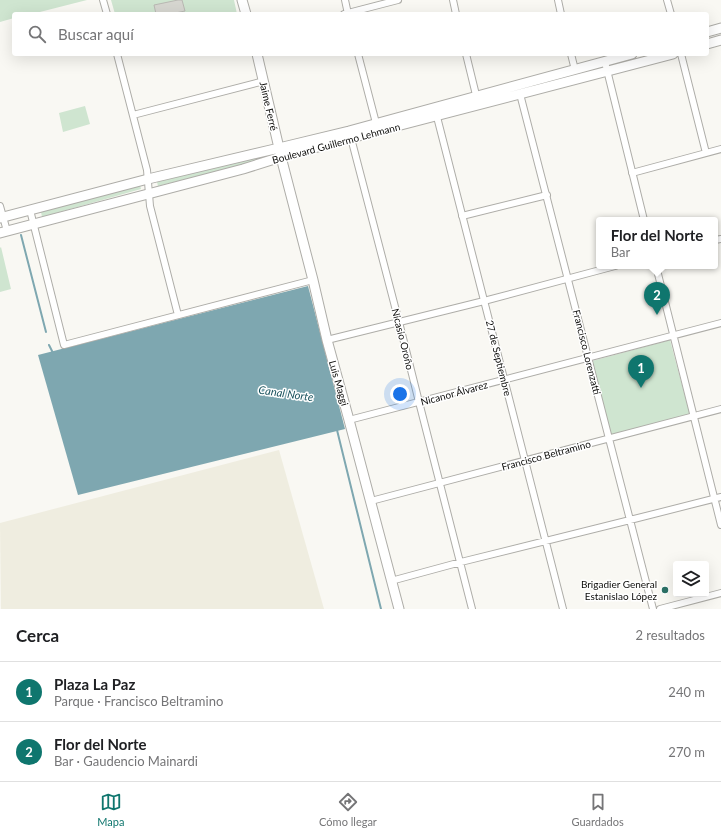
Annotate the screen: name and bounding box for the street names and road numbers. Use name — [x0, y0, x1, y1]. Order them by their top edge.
street label: Jaime Ferré — [257, 80, 281, 132]
street label: Boulevard Guillermo Lehmann — [271, 120, 401, 166]
street label: Nicasio Oroño — [390, 307, 417, 371]
street label: Francisco Lorenzatti — [571, 308, 603, 396]
street label: 27 de Septiembre — [484, 319, 514, 397]
street label: Luis Maggi — [327, 359, 351, 407]
street label: Nicanor Álvarez — [419, 378, 489, 408]
street label: Francisco Beltramino — [500, 437, 592, 473]

